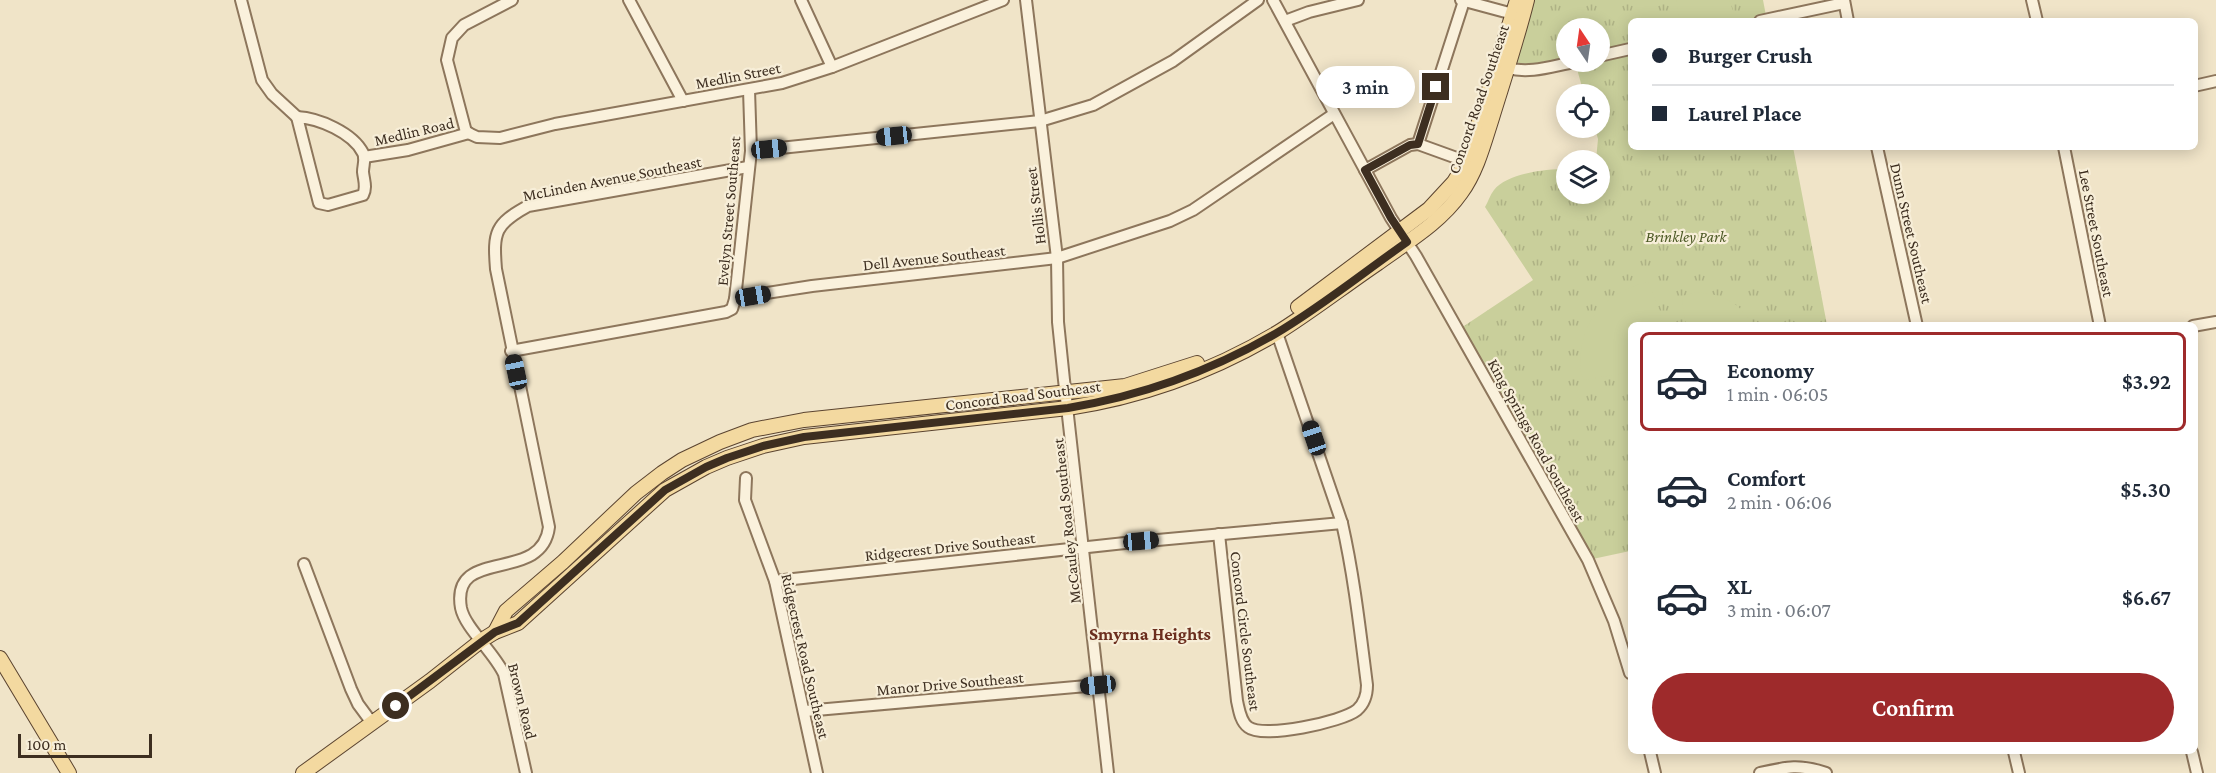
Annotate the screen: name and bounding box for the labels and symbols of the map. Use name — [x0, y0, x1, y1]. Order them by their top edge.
north arrow — [1556, 18, 1610, 72]
street label: Concord Road Southeast — [1445, 22, 1512, 176]
street label: Medlin Street — [694, 59, 783, 92]
callout: 3 min — [1316, 66, 1415, 108]
route end — [1422, 73, 1449, 100]
street label: Medlin Road — [373, 114, 456, 149]
car — [875, 125, 913, 147]
street label: Evelyn Street Southeast — [713, 135, 745, 287]
car — [750, 138, 788, 160]
street label: McLinden Avenue Southeast — [521, 153, 704, 204]
street label: Dunn Street Southeast — [1887, 161, 1936, 306]
street label: Hollis Street — [1022, 166, 1049, 246]
street label: Lee Street Southeast — [2076, 168, 2117, 299]
park label: Brinkley Park — [1645, 228, 1728, 246]
street label: Dell Avenue Southeast — [862, 241, 1007, 273]
car — [734, 284, 772, 308]
car — [503, 353, 529, 391]
street label: King Springs Road Southeast — [1484, 356, 1589, 526]
street label: Concord Road Southeast — [944, 377, 1102, 413]
car — [1300, 418, 1328, 458]
street label: McCauley Road Southeast — [1049, 437, 1085, 604]
street label: Ridgecrest Drive Southeast — [864, 529, 1037, 565]
car — [1122, 530, 1160, 552]
street label: Concord Circle Southeast — [1227, 550, 1264, 713]
street label: Ridgecrest Road Southeast — [777, 572, 833, 741]
district label: Smyrna Heights — [1089, 624, 1211, 644]
street label: Brown Road — [505, 661, 540, 741]
street label: Manor Drive Southeast — [876, 669, 1025, 698]
car — [1079, 674, 1117, 696]
route start — [382, 692, 409, 719]
scale bar — [18, 731, 152, 758]

